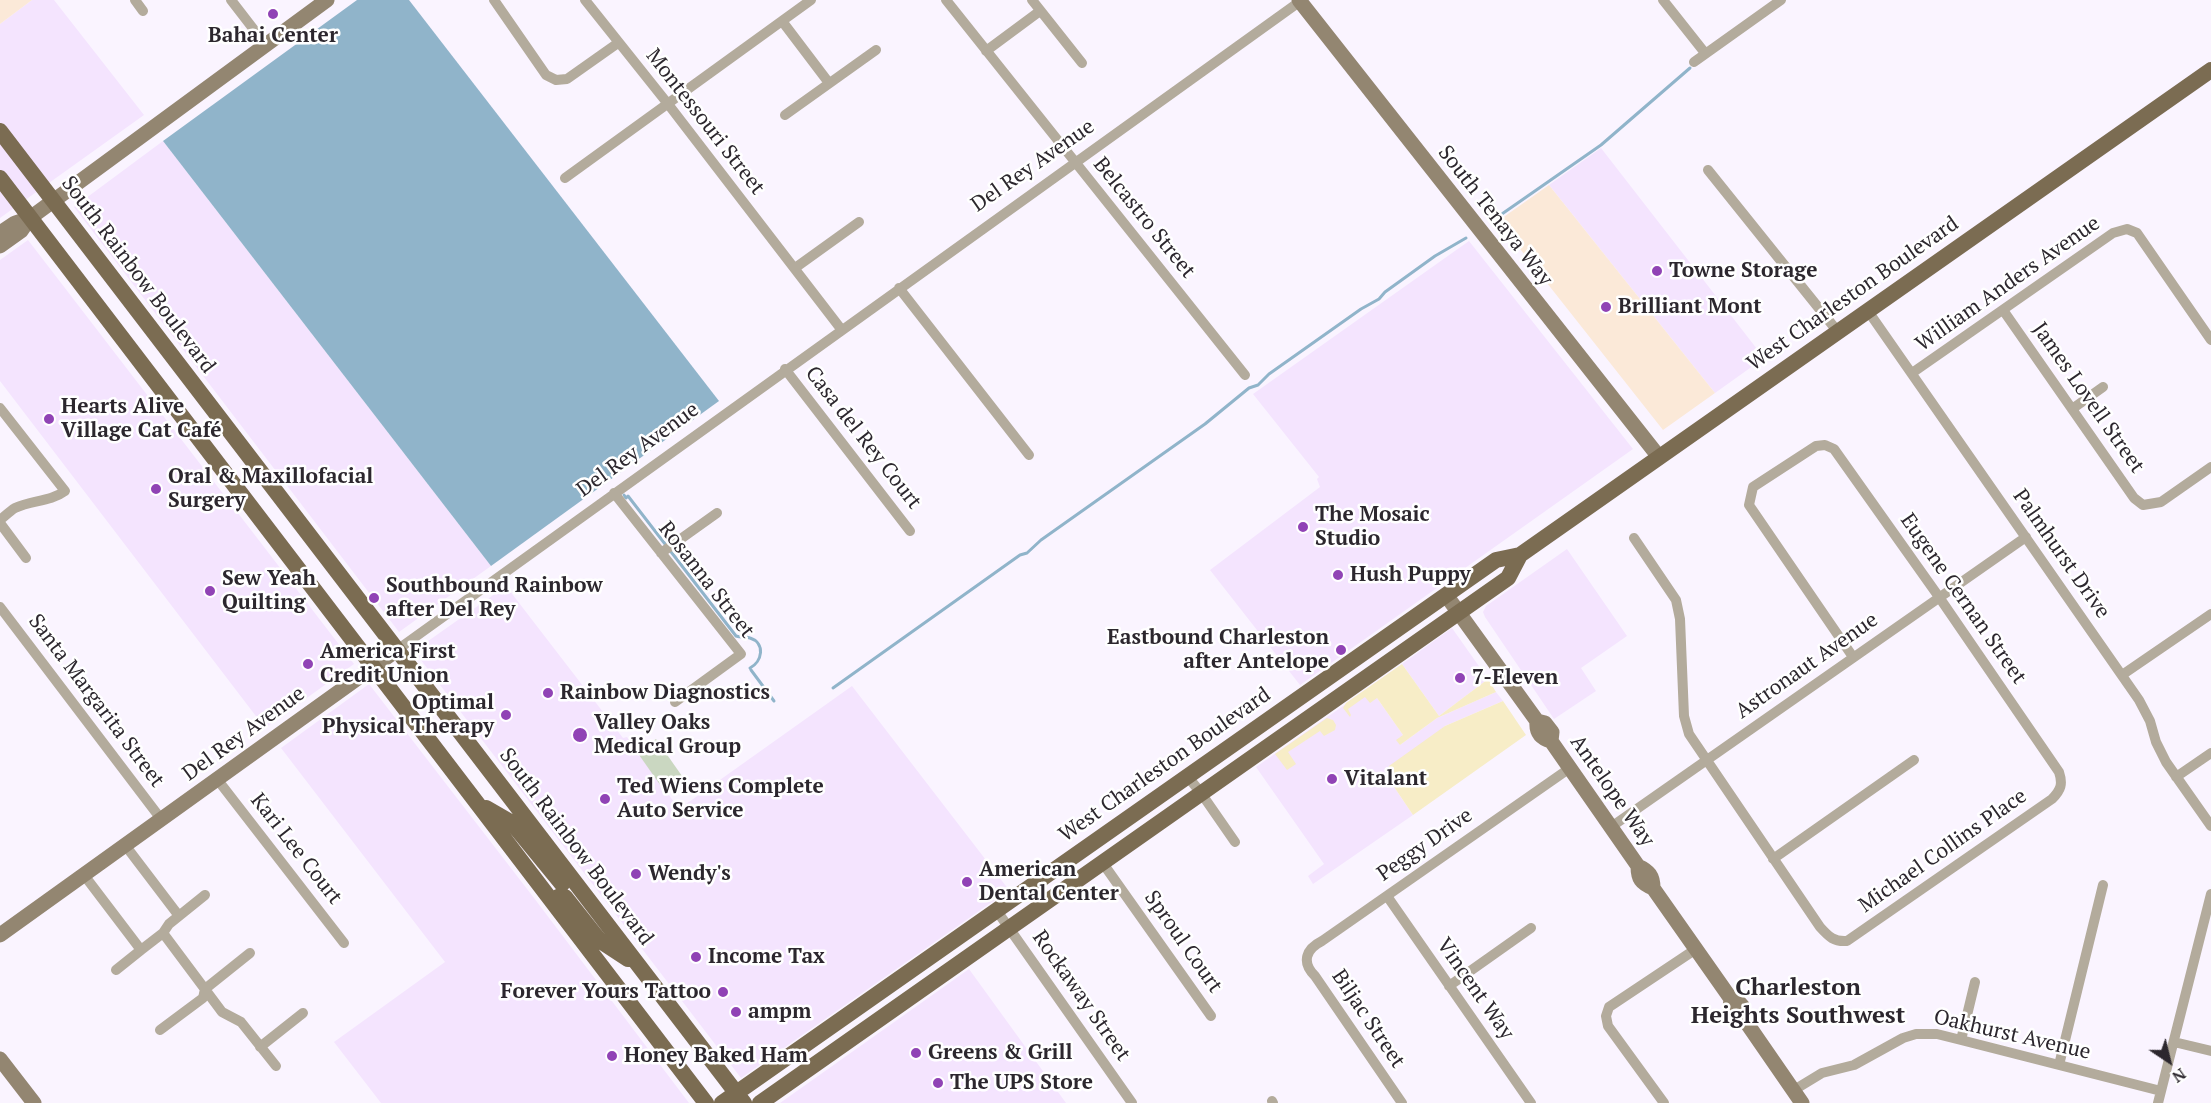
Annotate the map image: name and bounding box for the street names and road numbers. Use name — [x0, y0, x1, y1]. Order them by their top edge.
street label: Montessouri Street — [640, 44, 770, 200]
street label: Del Rey Avenue — [967, 114, 1099, 218]
street label: South Tenaya Way — [1432, 141, 1558, 291]
street label: Belcastro Street — [1088, 153, 1200, 283]
street label: South Rainbow Boulevard — [56, 172, 220, 378]
street label: West Charleston Boulevard — [1742, 211, 1964, 377]
street label: William Anders Avenue — [1911, 211, 2105, 357]
street label: James Lovell Street — [2027, 318, 2149, 478]
street label: Casa del Rey Court — [800, 362, 926, 514]
street label: Del Rey Avenue — [572, 397, 704, 503]
street label: Palmhurst Drive — [2007, 484, 2115, 624]
street label: Eugene Cernan Street — [1895, 509, 2031, 689]
street label: Rosanna Street — [653, 517, 759, 643]
street label: Astronaut Avenue — [1731, 608, 1883, 724]
street label: Santa Margarita Street — [23, 609, 169, 793]
street label: Del Rey Avenue — [178, 681, 310, 787]
street label: West Charleston Boulevard — [1054, 682, 1276, 848]
street label: Antelope Way — [1564, 730, 1660, 852]
street label: South Rainbow Boulevard — [494, 744, 658, 950]
street label: Michael Collins Place — [1854, 784, 2032, 918]
street label: Kari Lee Court — [245, 788, 347, 910]
street label: Peggy Drive — [1373, 803, 1477, 887]
street label: Sproul Court — [1139, 886, 1227, 998]
street label: Rockaway Street — [1027, 926, 1135, 1066]
street label: Vincent Way — [1431, 933, 1519, 1045]
street label: Biljac Street — [1326, 965, 1410, 1073]
street label: Oakhurst Avenue — [1931, 1005, 2093, 1065]

